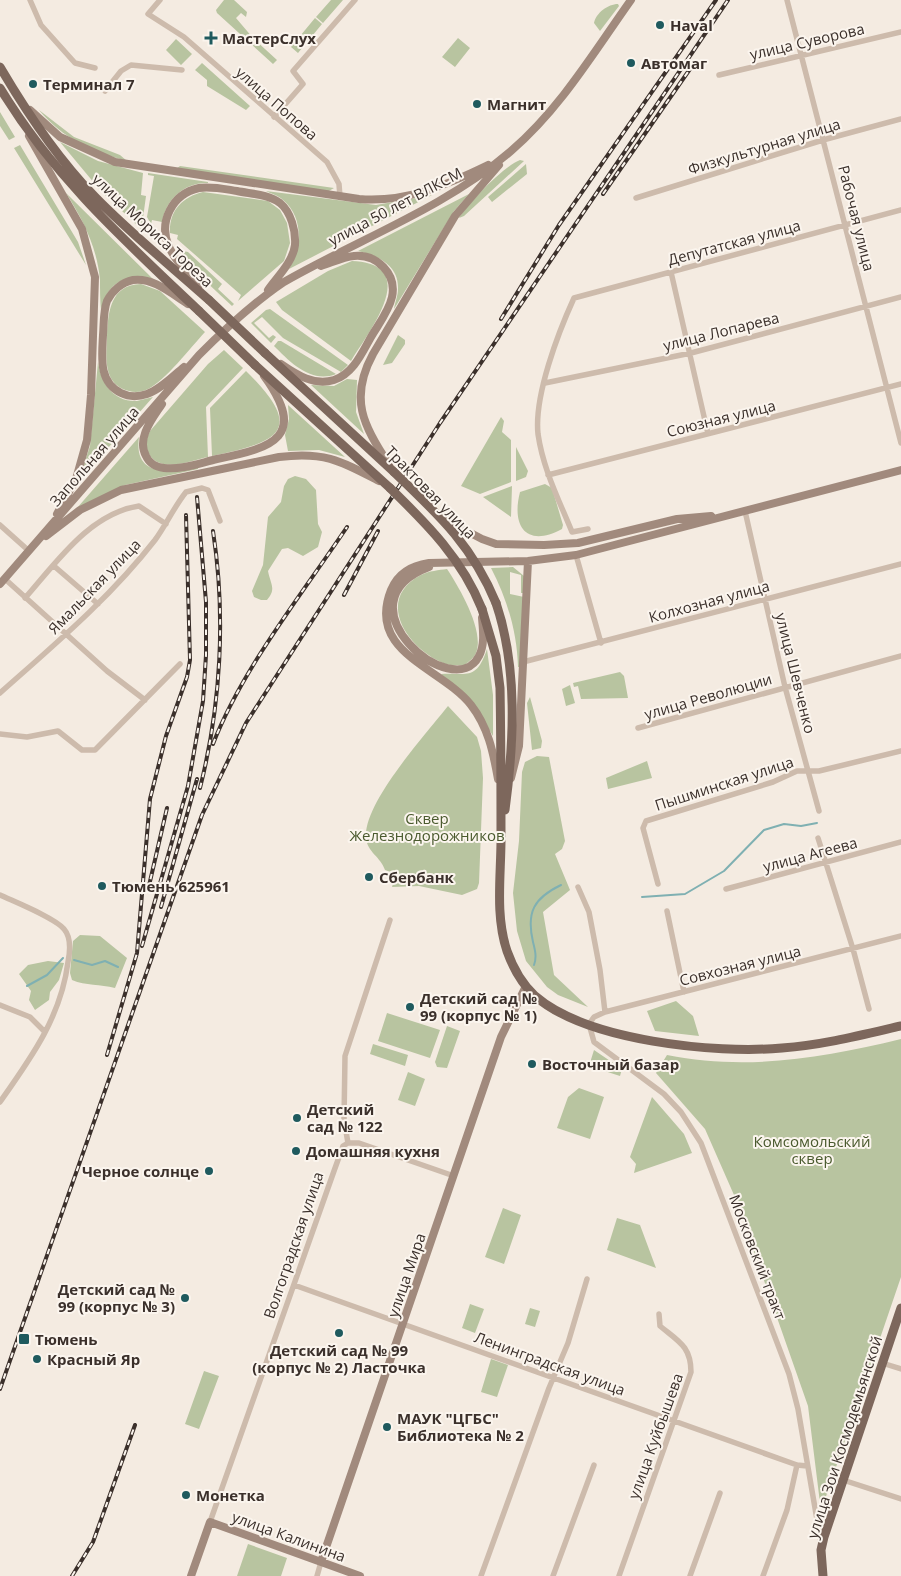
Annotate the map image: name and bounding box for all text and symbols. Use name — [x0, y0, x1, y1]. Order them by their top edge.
place label: Haval — [670, 15, 713, 35]
street label: улица Суворова — [748, 18, 866, 64]
marker: Haval — [654, 19, 666, 31]
place label: МастерСлух — [222, 28, 316, 48]
marker: МастерСлух — [204, 31, 218, 45]
place label: Автомаг — [641, 53, 707, 73]
marker: Автомаг — [625, 57, 637, 69]
street label: улица Попова — [232, 62, 322, 144]
place label: Терминал 7 — [43, 74, 135, 94]
marker: Терминал 7 — [27, 78, 39, 90]
place label: Магнит — [487, 94, 546, 114]
marker: Магнит — [471, 98, 483, 110]
street label: Физкультурная улица — [685, 113, 843, 179]
street label: улица 50 лет ВЛКСМ — [325, 162, 465, 250]
street label: Рабочая улица — [834, 163, 880, 273]
street label: улица Мориса Тореза — [88, 169, 218, 291]
street label: Депутатская улица — [665, 215, 803, 269]
street label: улица Лопарева — [661, 307, 781, 355]
street label: Союзная улица — [664, 395, 778, 441]
street label: Запольная улица — [45, 402, 143, 510]
street label: Трактовая улица — [381, 441, 481, 543]
street label: Ямальская улица — [43, 534, 145, 638]
street label: Колхозная улица — [646, 575, 772, 627]
street label: улица Шевченко — [771, 611, 821, 735]
street label: улица Революции — [642, 668, 774, 724]
street label: Пышминская улица — [652, 751, 796, 815]
park label: Сквер Железнодорожников — [349, 808, 505, 845]
street label: улица Агеева — [761, 832, 859, 876]
place label: Сбербанк — [379, 867, 455, 887]
marker: Сбербанк — [363, 871, 375, 883]
place label: Тюмень 625961 — [112, 876, 230, 896]
marker: Тюмень 625961 — [96, 880, 108, 892]
street label: Совхозная улица — [677, 940, 803, 990]
place label: Детский сад № 99 (корпус № 1) — [420, 988, 537, 1025]
marker: Детский сад № 99 (корпус № 1) — [404, 1001, 416, 1013]
place label: Восточный базар — [542, 1054, 679, 1074]
marker: Восточный базар — [526, 1058, 538, 1070]
place label: Детский сад № 122 — [307, 1099, 383, 1136]
marker: Детский сад № 122 — [291, 1112, 303, 1124]
park label: Комсомольский сквер — [754, 1131, 870, 1168]
place label: Домашняя кухня — [306, 1141, 440, 1161]
marker: Домашняя кухня — [290, 1145, 302, 1157]
place label: Черное солнце — [82, 1161, 199, 1181]
marker: Черное солнце — [203, 1165, 215, 1177]
street label: Волгоградская улица — [258, 1169, 328, 1321]
street label: Московский тракт — [725, 1192, 791, 1322]
street label: улица Мира — [382, 1230, 430, 1320]
place label: Детский сад № 99 (корпус № 3) — [58, 1279, 175, 1316]
marker: Детский сад № 99 (корпус № 3) — [179, 1292, 191, 1304]
street label: Ленинградская улица — [472, 1326, 628, 1400]
marker: Детский сад № 99 (корпус № 2) Ласточка — [333, 1327, 345, 1339]
place label: Тюмень — [35, 1329, 98, 1349]
marker: Тюмень — [17, 1332, 31, 1346]
street label: улица Зои Космодемьянской — [802, 1333, 886, 1541]
place label: Детский сад № 99 (корпус № 2) Ласточка — [252, 1340, 426, 1377]
place label: Красный Яр — [47, 1349, 140, 1369]
marker: Красный Яр — [31, 1353, 43, 1365]
street label: улица Куйбышева — [623, 1370, 687, 1502]
place label: МАУК "ЦГБС" Библиотека № 2 — [397, 1408, 524, 1445]
marker: МАУК "ЦГБС" Библиотека № 2 — [381, 1421, 393, 1433]
place label: Монетка — [196, 1485, 265, 1505]
marker: Монетка — [180, 1489, 192, 1501]
street label: улица Калинина — [229, 1506, 349, 1566]

